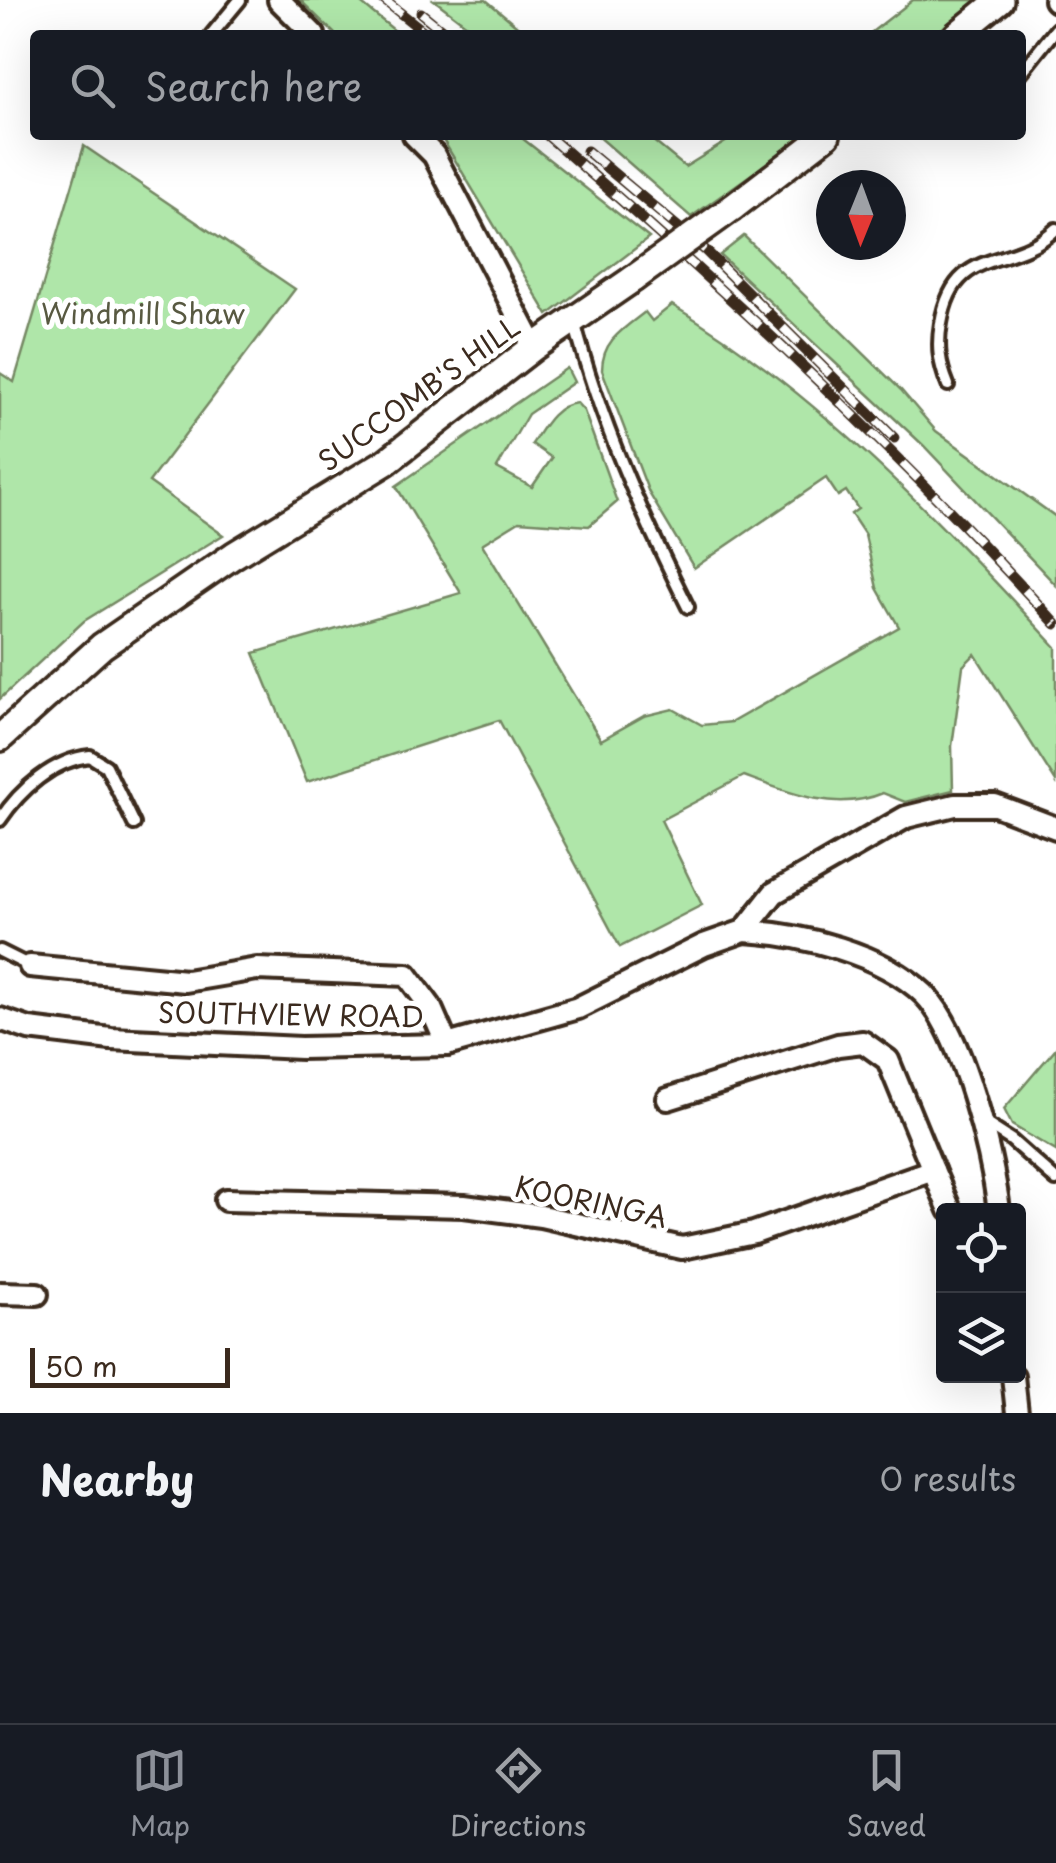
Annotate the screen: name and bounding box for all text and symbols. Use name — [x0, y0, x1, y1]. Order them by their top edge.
search box — [30, 30, 1026, 140]
text: Search here — [145, 57, 362, 114]
icon: search — [65, 58, 120, 113]
north arrow — [816, 170, 906, 260]
park label: Windmill Shaw — [41, 291, 245, 334]
street label: SUCCOMB'S HILL — [308, 305, 528, 481]
street label: SOUTHVIEW ROAD — [158, 990, 424, 1037]
street label: KOORINGA — [511, 1163, 672, 1238]
map controls — [936, 1203, 1026, 1383]
button: locate — [936, 1203, 1026, 1293]
button: layers — [936, 1293, 1026, 1383]
scale bar — [30, 1343, 230, 1388]
text: 50 m — [45, 1344, 118, 1387]
text: Nearby — [40, 1447, 194, 1510]
text: 0 results — [880, 1454, 1016, 1502]
tab: Map — [130, 1743, 190, 1846]
tab: Directions — [450, 1743, 586, 1846]
tab: Saved — [846, 1743, 926, 1846]

